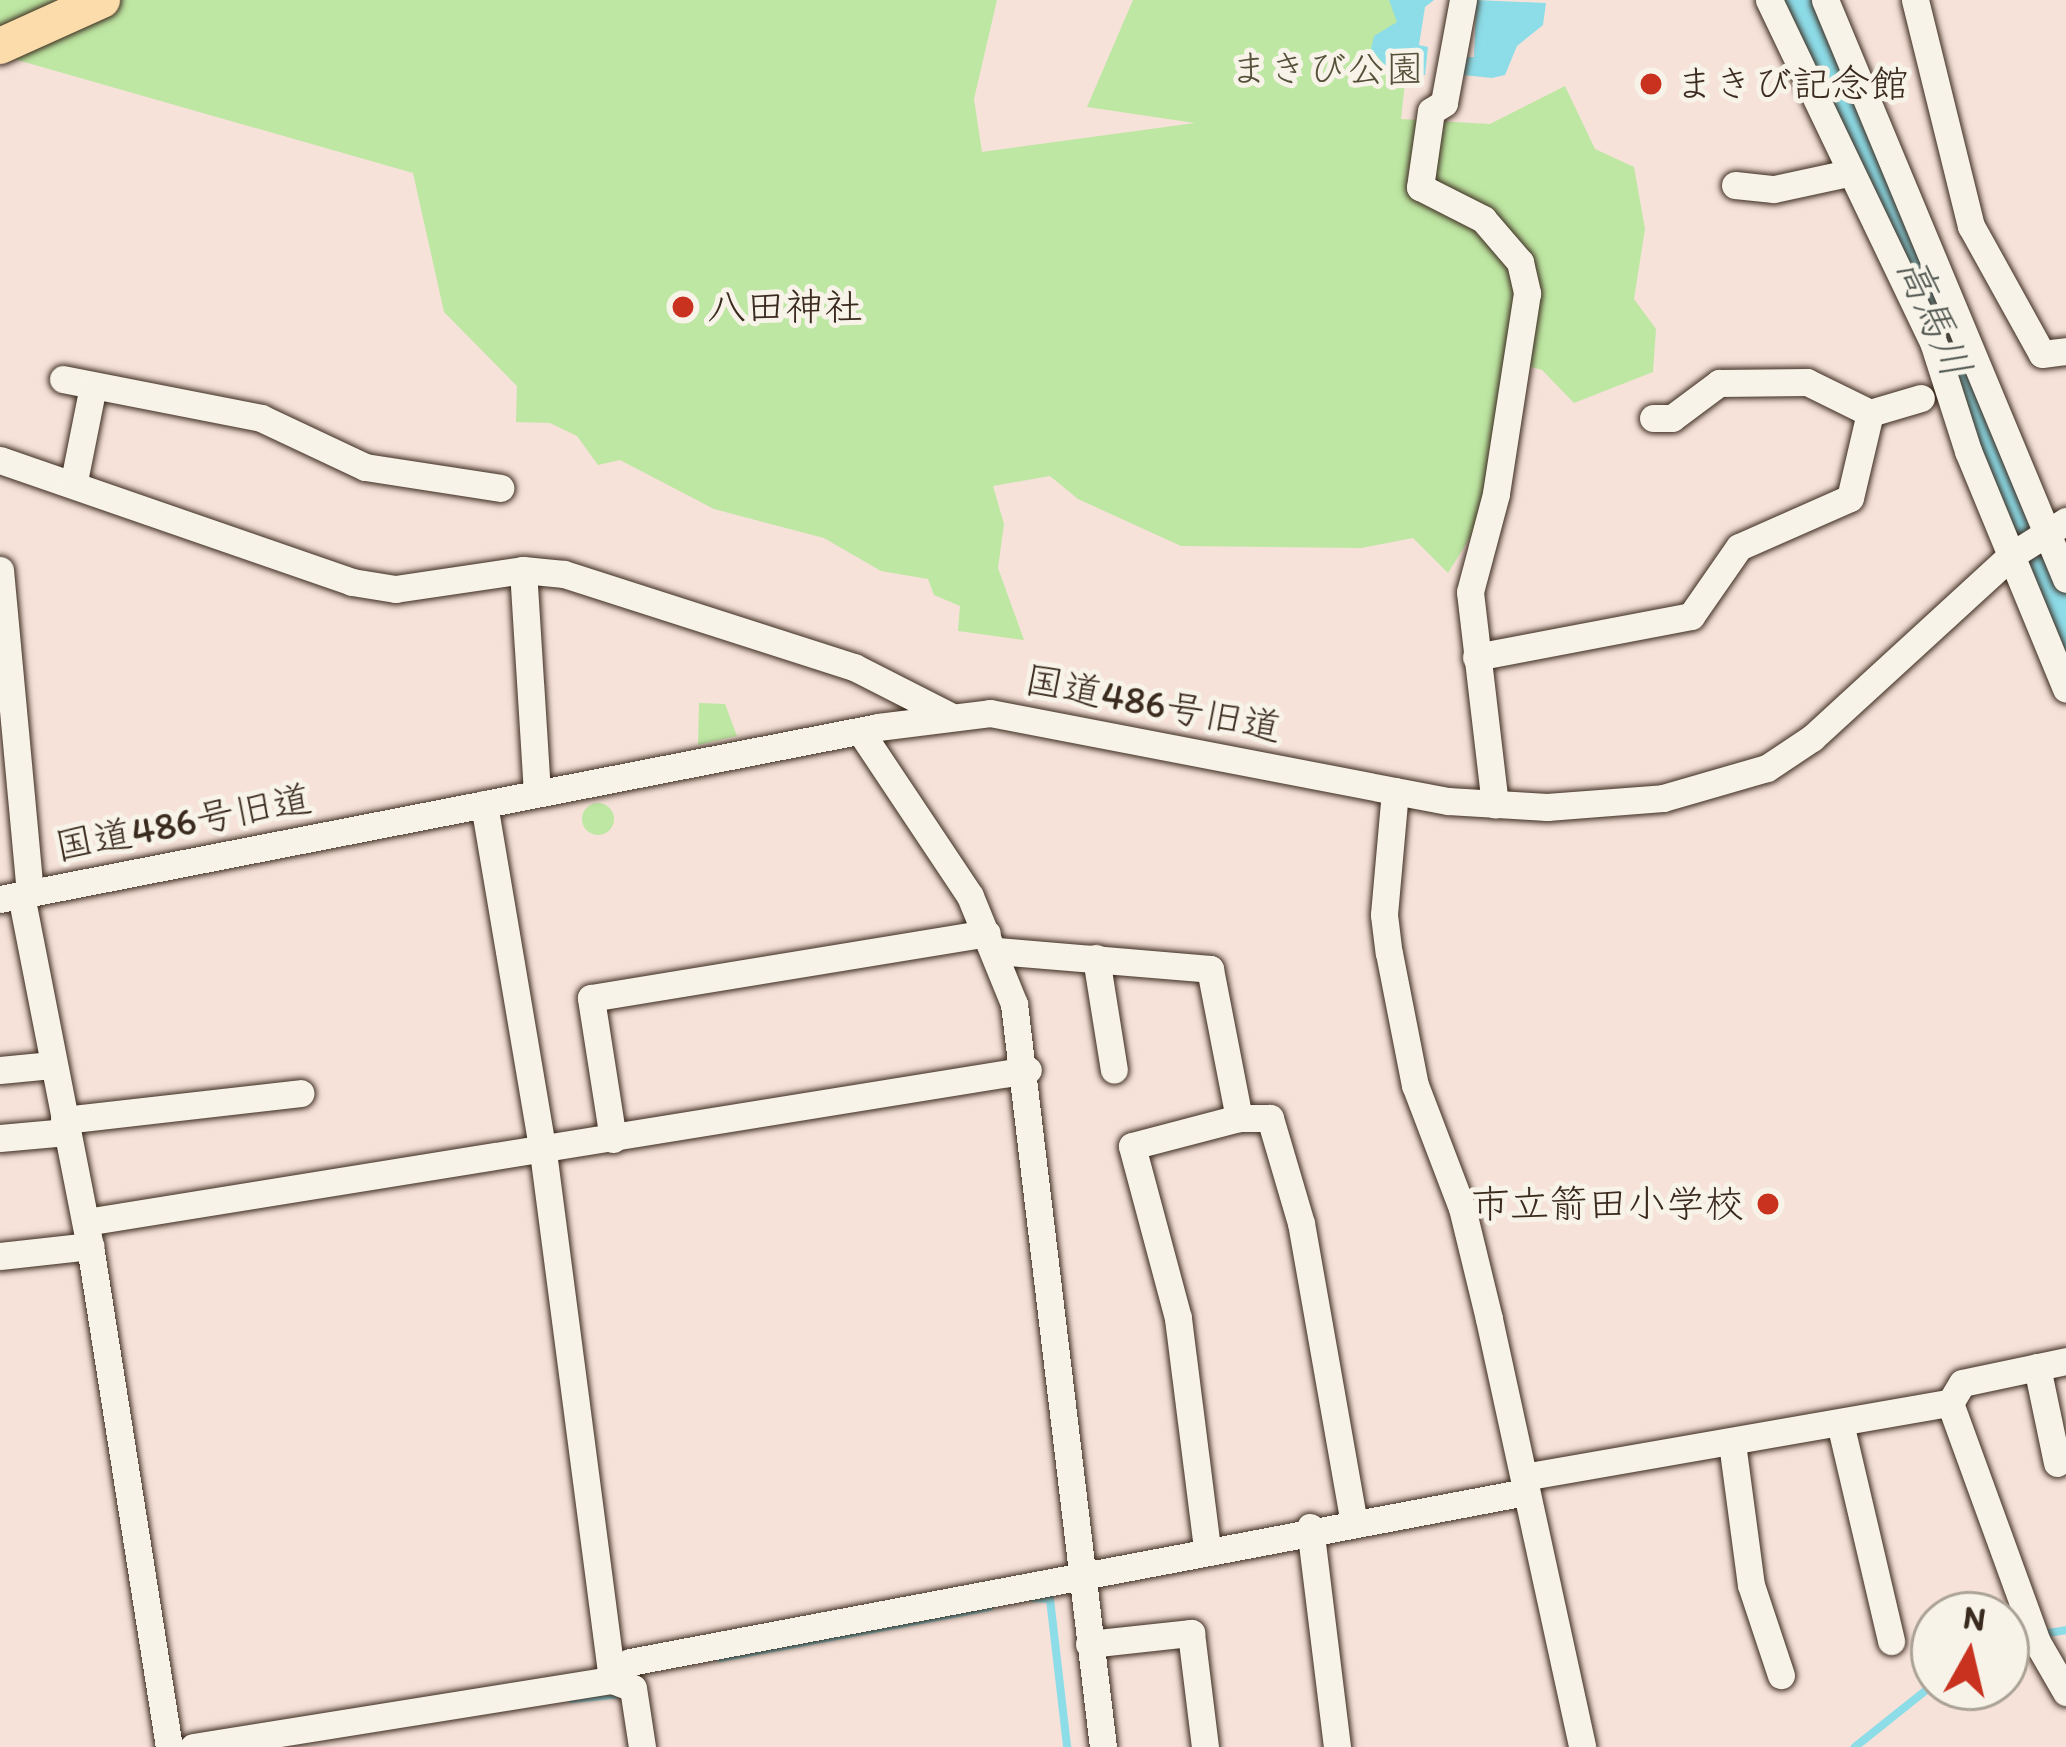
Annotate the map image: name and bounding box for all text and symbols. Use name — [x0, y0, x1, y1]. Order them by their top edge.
park label: まきび公園 — [1230, 46, 1424, 92]
place label: まきび記念館 — [1675, 61, 1909, 107]
marker: まきび記念館 — [1638, 71, 1664, 97]
water label: 高馬川 — [1886, 249, 1982, 385]
place label: 八田神社 — [707, 284, 863, 330]
marker: 八田神社 — [670, 294, 696, 320]
street label: 国道486号旧道 — [1021, 656, 1285, 752]
street label: 国道486号旧道 — [51, 775, 315, 871]
place label: 市立箭田小学校 — [1471, 1181, 1744, 1227]
marker: 市立箭田小学校 — [1755, 1191, 1781, 1217]
north arrow — [1910, 1591, 2030, 1711]
text: N — [1961, 1597, 1988, 1639]

